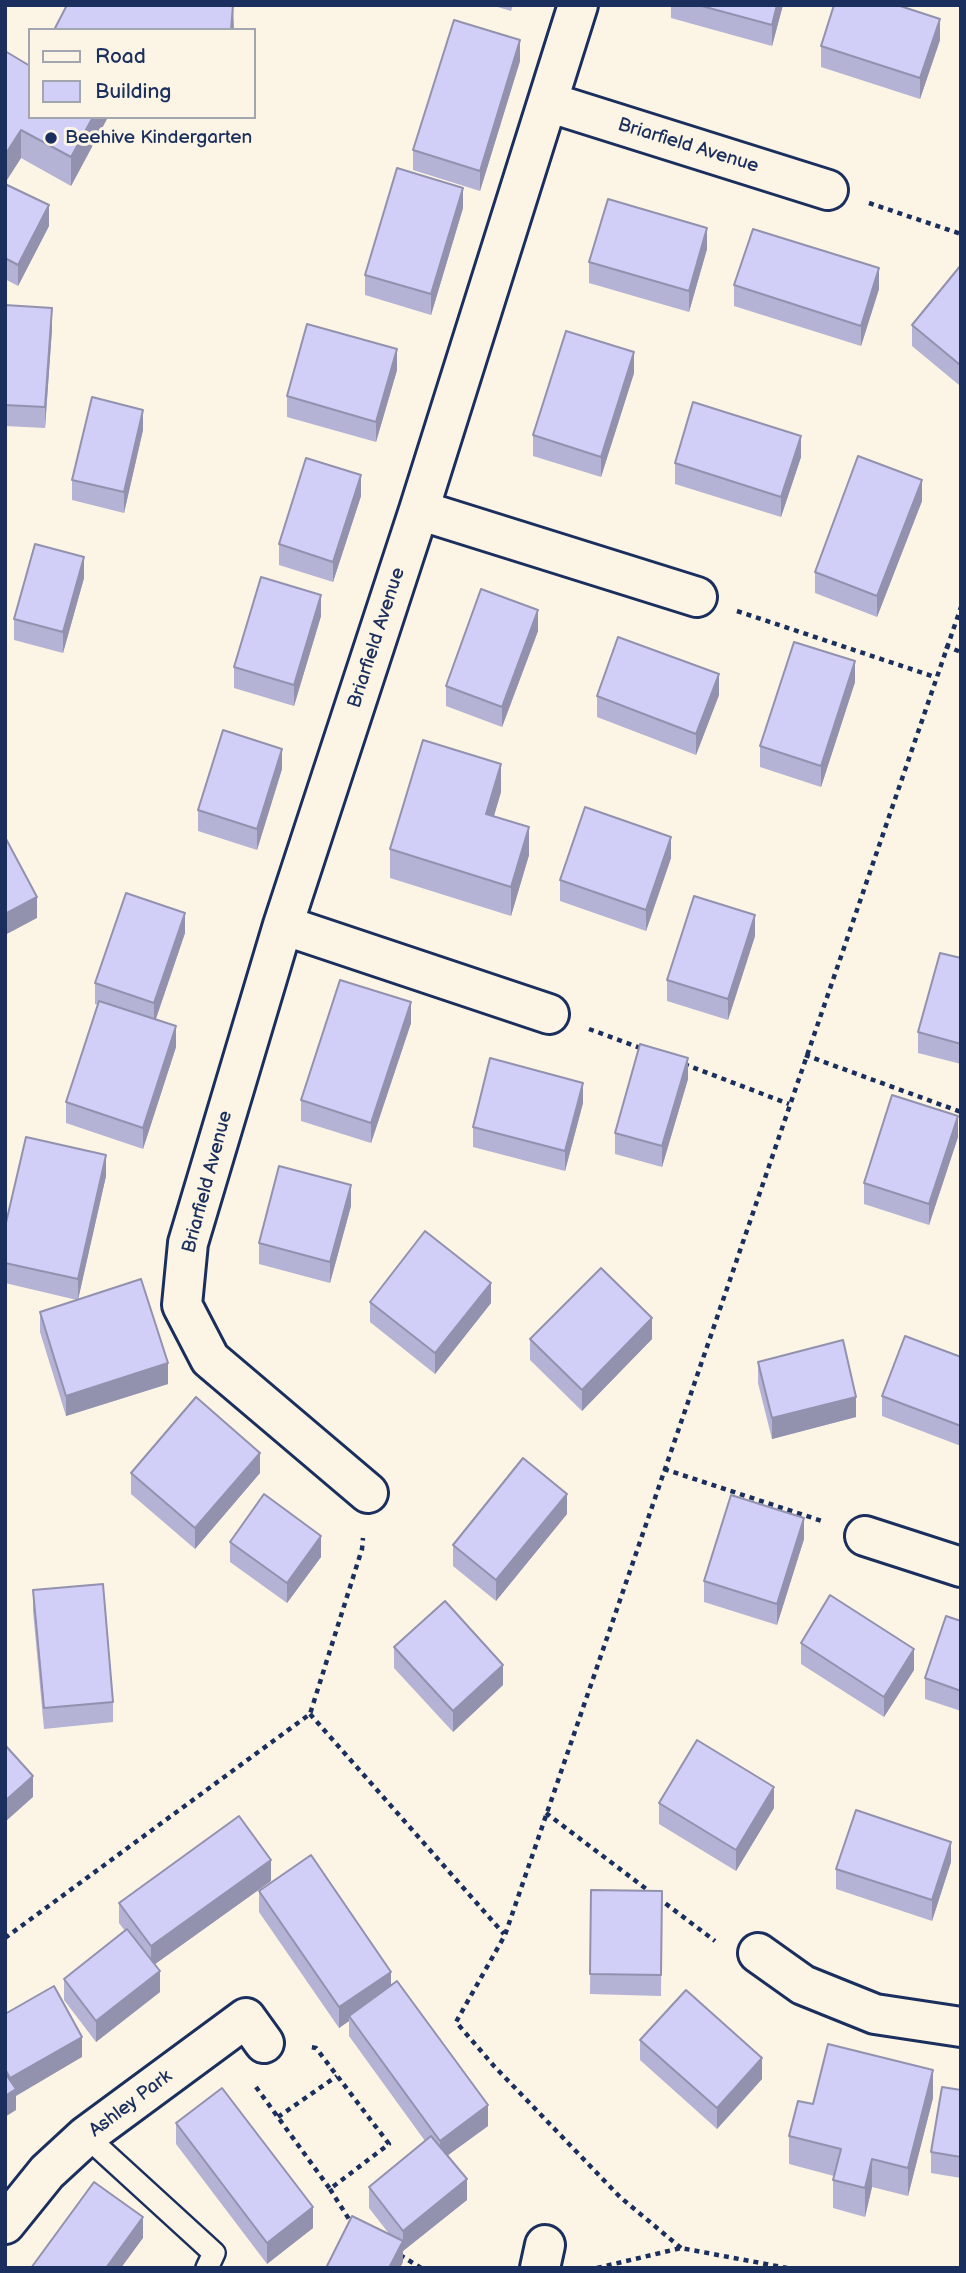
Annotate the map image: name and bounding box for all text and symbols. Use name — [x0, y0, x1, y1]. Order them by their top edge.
legend — [28, 28, 256, 119]
text: Road — [95, 44, 146, 69]
text: Building — [95, 79, 171, 104]
street label: Briarfield Avenue — [615, 114, 761, 178]
place label: Beehive Kindergarten — [65, 127, 252, 149]
marker: Beehive Kindergarten — [43, 130, 59, 146]
street label: Briarfield Avenue — [344, 565, 410, 711]
street label: Briarfield Avenue — [178, 1108, 238, 1256]
street label: Ashley Park — [85, 2065, 177, 2143]

